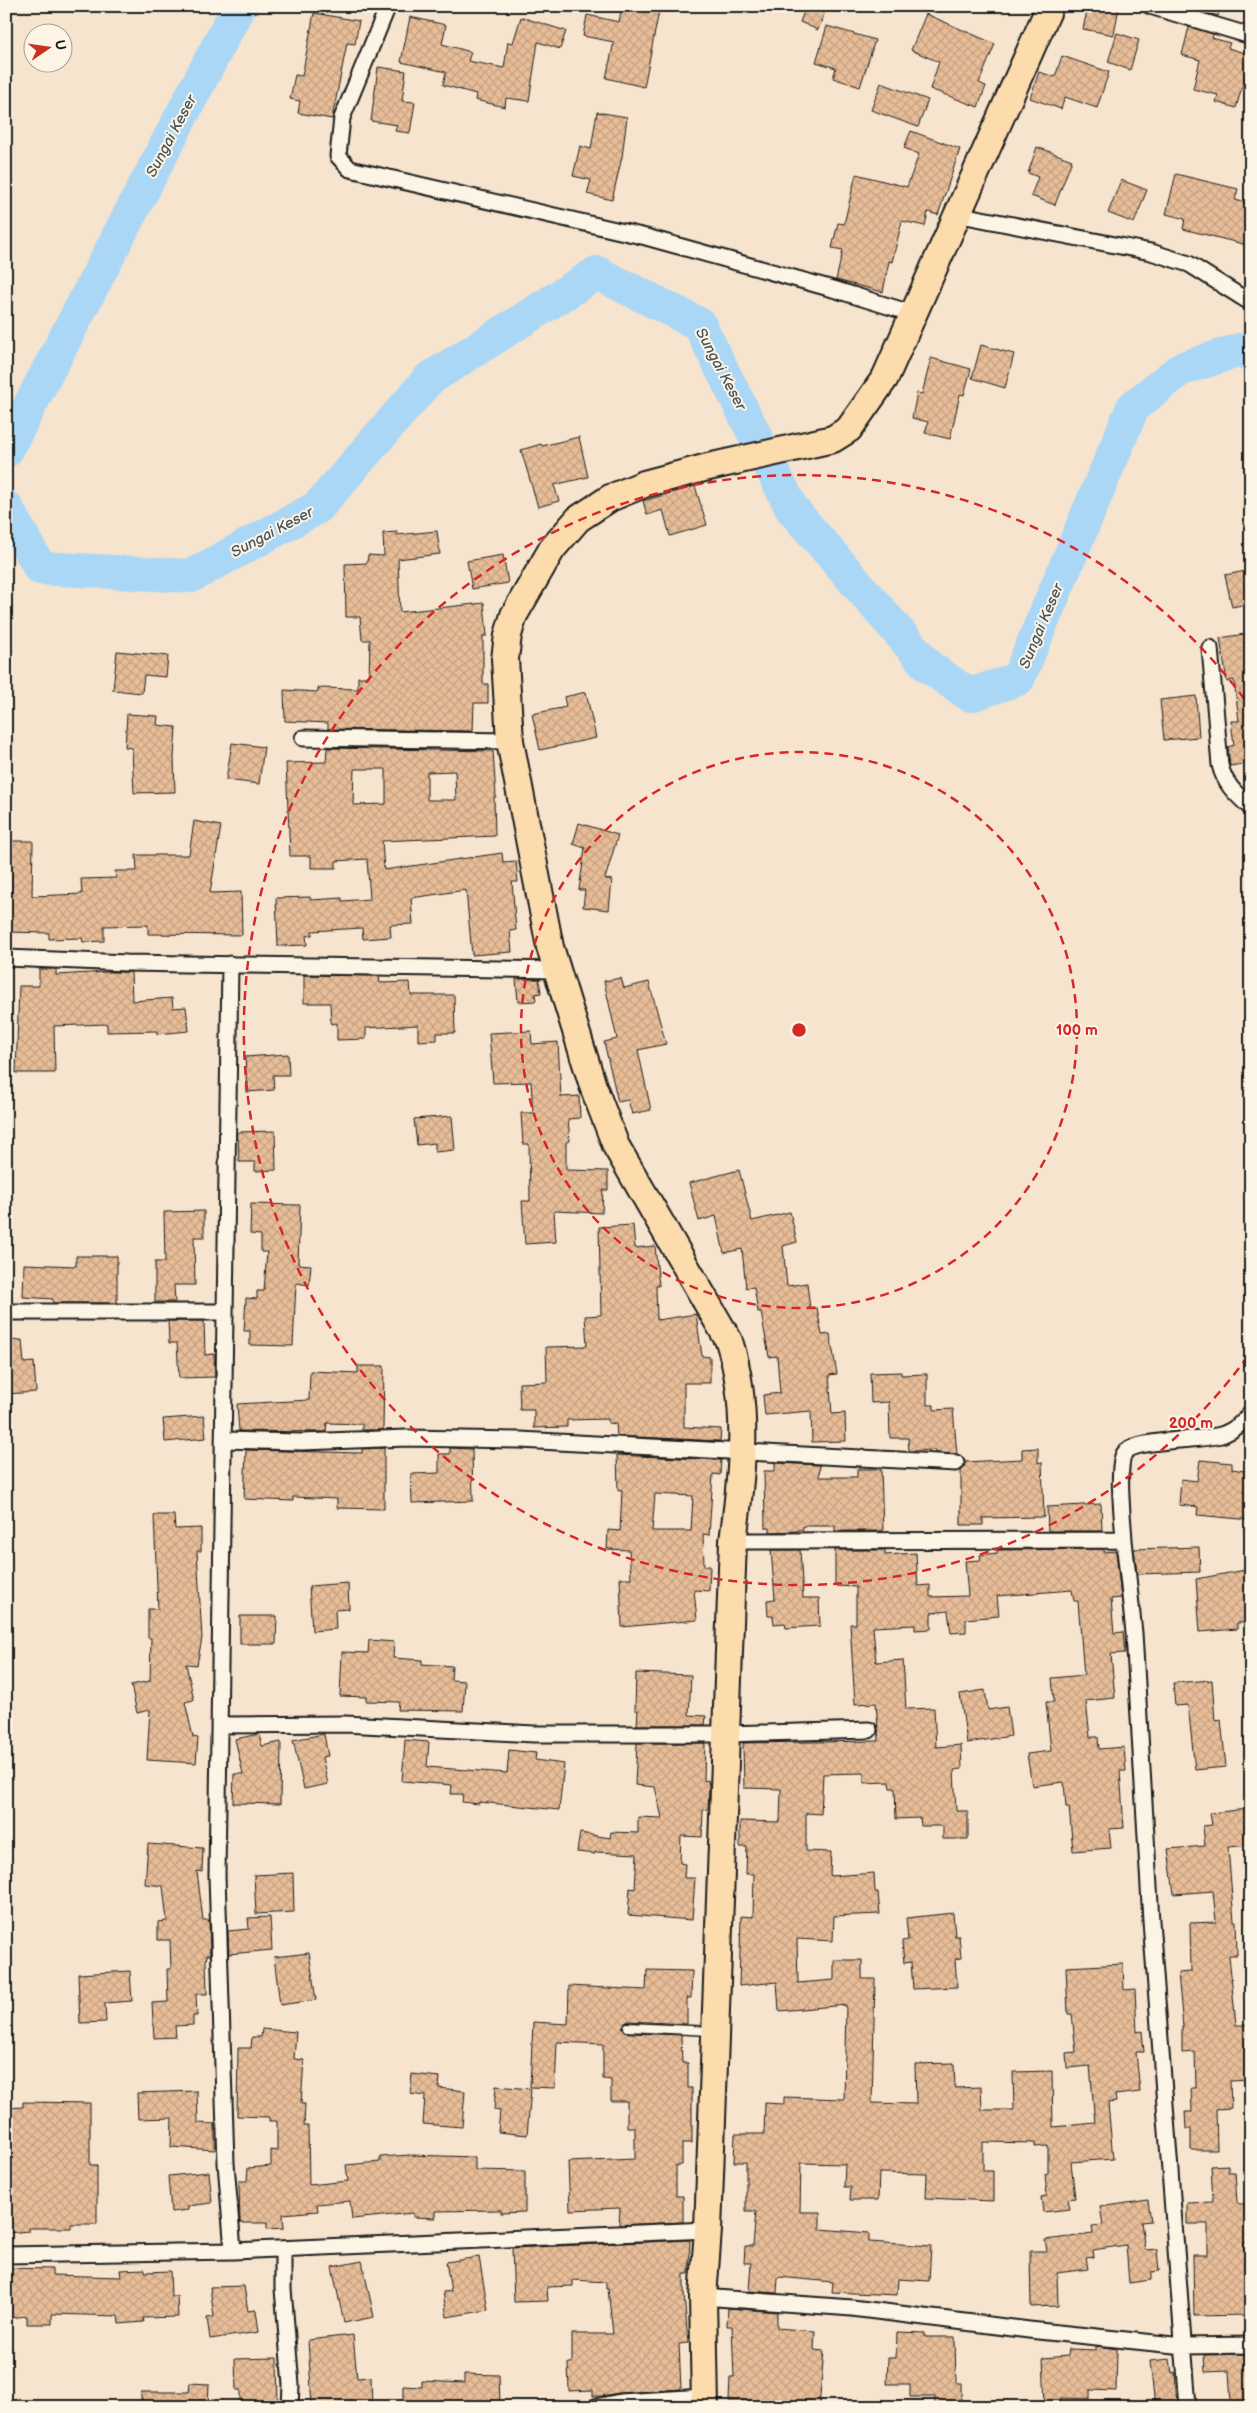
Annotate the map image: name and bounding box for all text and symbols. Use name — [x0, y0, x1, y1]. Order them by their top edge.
north arrow — [22, 22, 72, 72]
text: U — [51, 38, 70, 52]
water label: Sungai Keser — [142, 90, 202, 181]
water label: Sungai Keser — [691, 325, 751, 415]
water label: Sungai Keser — [228, 502, 318, 562]
water label: Sungai Keser — [1015, 579, 1069, 672]
centre of rings — [790, 1021, 808, 1039]
text: 100 m — [1056, 1021, 1098, 1040]
text: 200 m — [1169, 1414, 1213, 1433]

